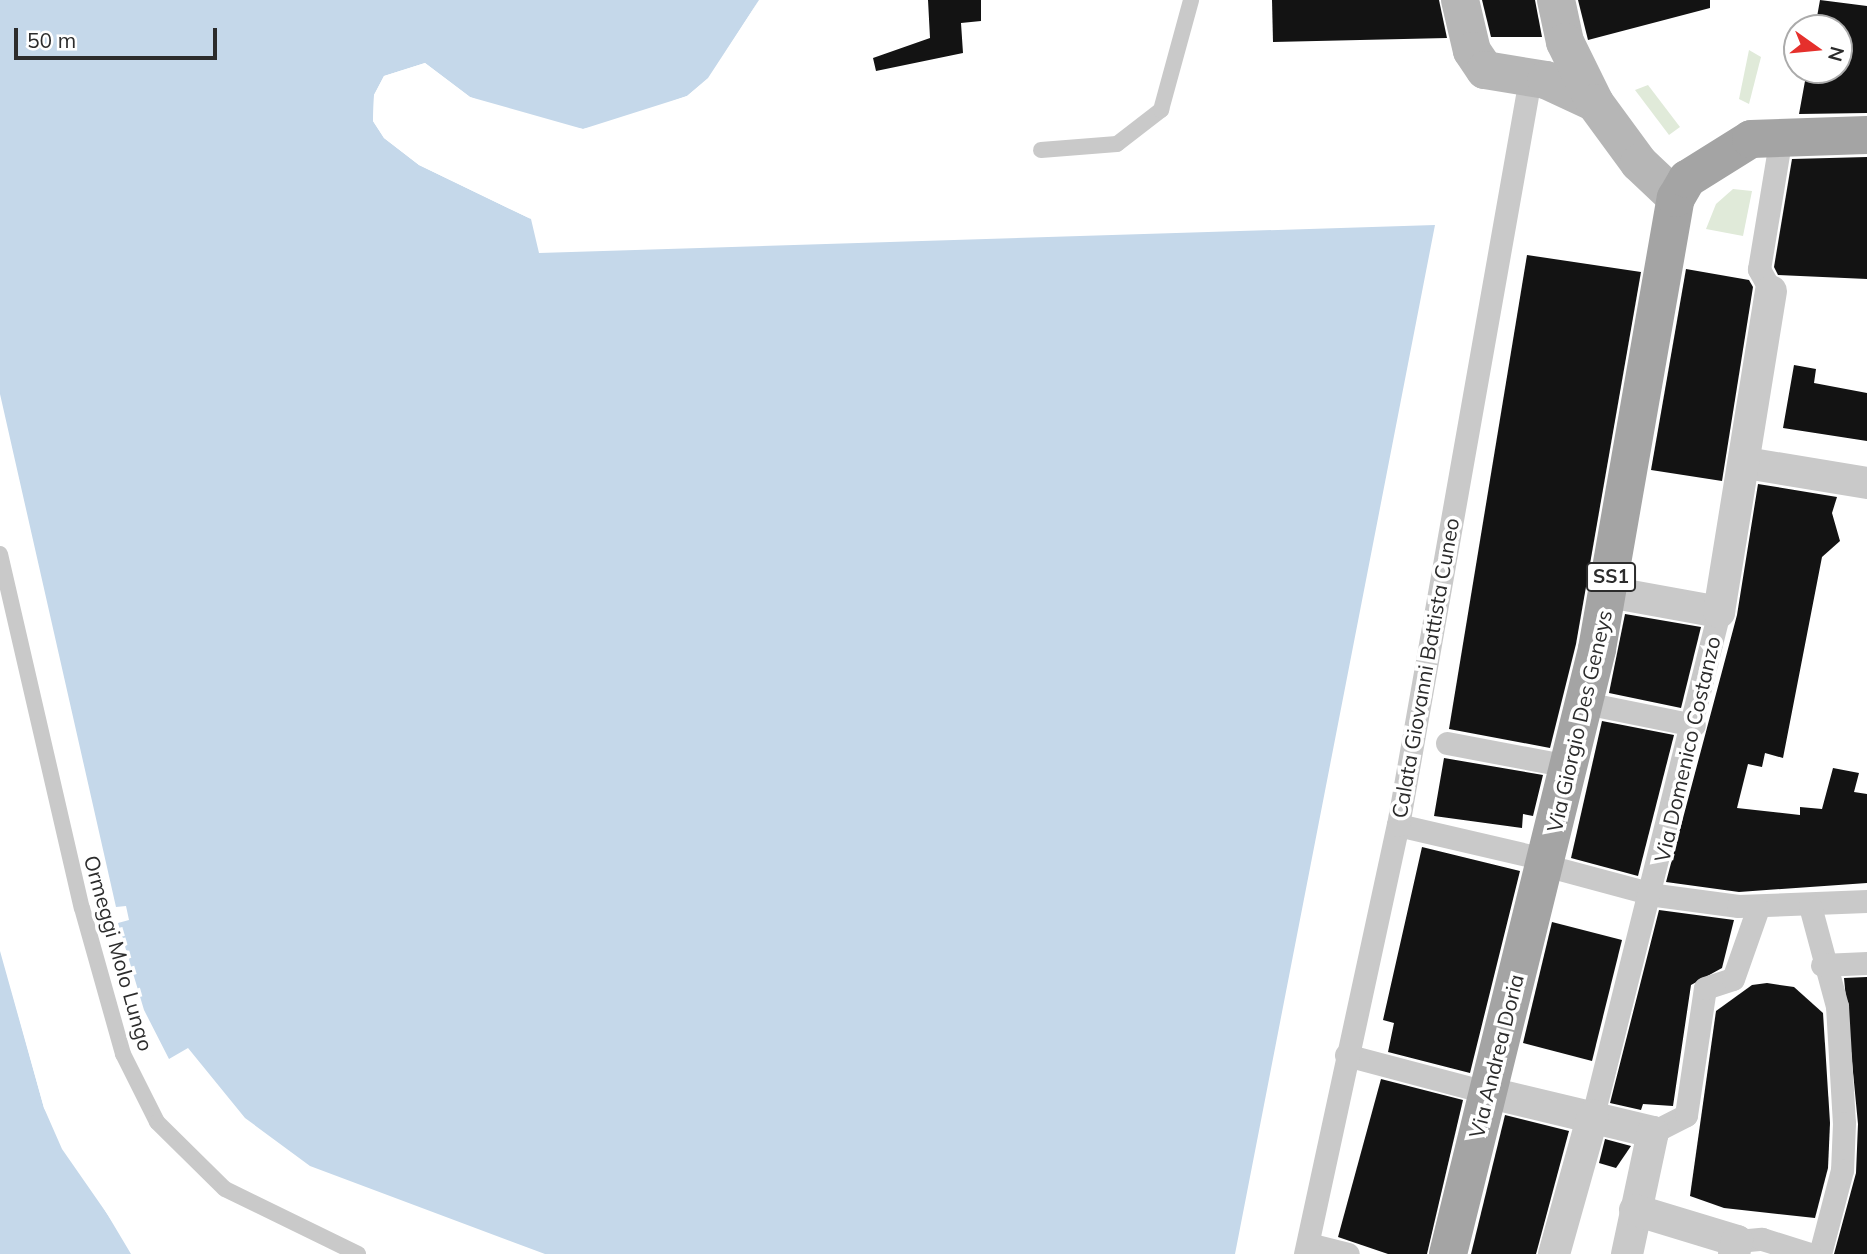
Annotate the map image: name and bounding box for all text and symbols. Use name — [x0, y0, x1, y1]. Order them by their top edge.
scale bar — [18, 14, 220, 58]
north arrow — [1783, 14, 1853, 84]
text: 50 m — [27, 27, 76, 53]
text: N — [1823, 44, 1850, 64]
street label: Calata Giovanni Battista Cuneo — [1386, 516, 1464, 820]
road number: SS1 — [1585, 562, 1637, 592]
street label: Via Giorgio Des Geneys — [1541, 607, 1617, 835]
street label: Via Domenico Costanzo — [1649, 634, 1725, 864]
street label: Ormeggi Molo Lungo — [79, 852, 159, 1054]
street label: Via Andrea Doria — [1463, 971, 1529, 1141]

